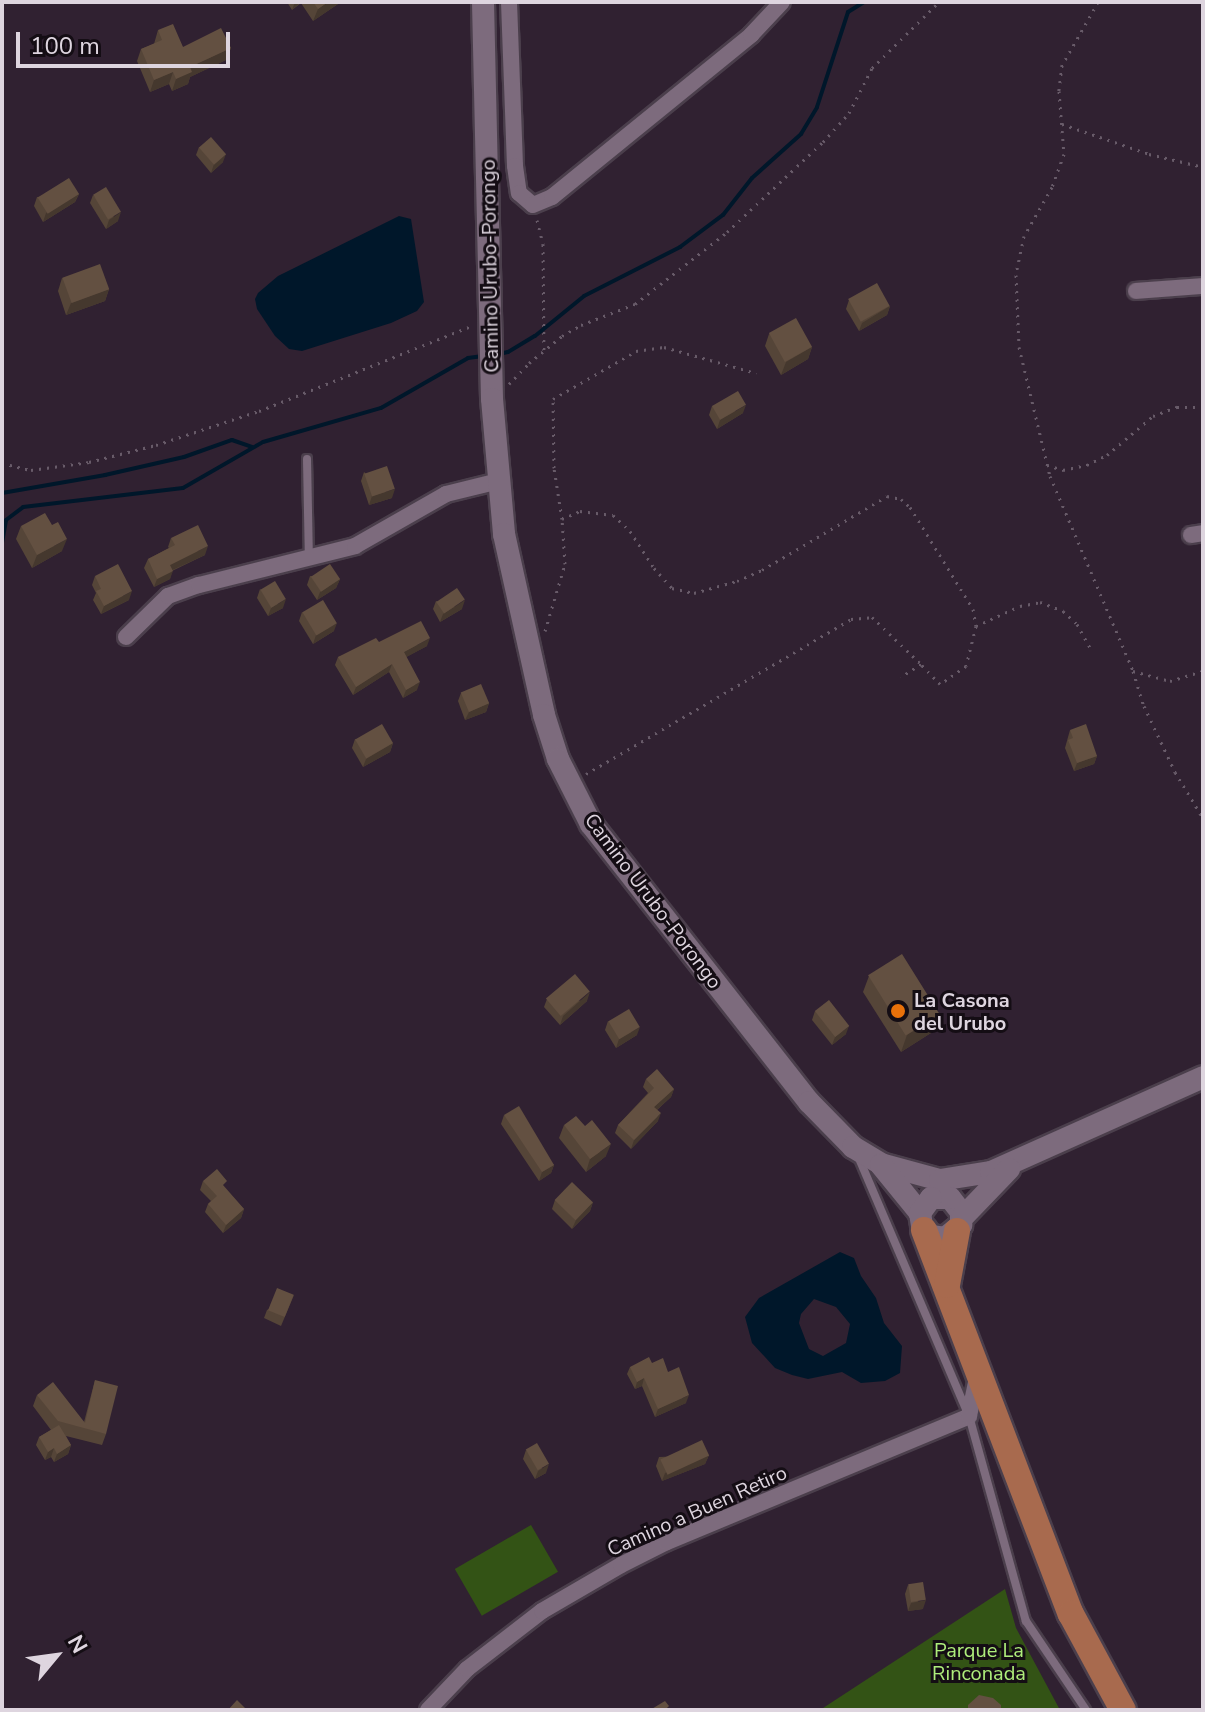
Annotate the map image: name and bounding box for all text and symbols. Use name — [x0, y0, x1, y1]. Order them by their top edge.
scale bar — [20, 16, 234, 66]
text: 100 m — [30, 30, 100, 62]
street label: Camino Urubo-Porongo — [476, 159, 504, 373]
street label: Camino Urubo-Porongo — [579, 809, 727, 993]
place label: La Casona del Urubo — [914, 988, 1010, 1035]
marker: La Casona del Urubo — [889, 1002, 907, 1020]
street label: Camino a Buen Retiro — [603, 1461, 791, 1561]
north arrow — [16, 1616, 96, 1696]
text: N — [60, 1630, 94, 1659]
park label: Parque La Rinconada — [932, 1639, 1026, 1686]

